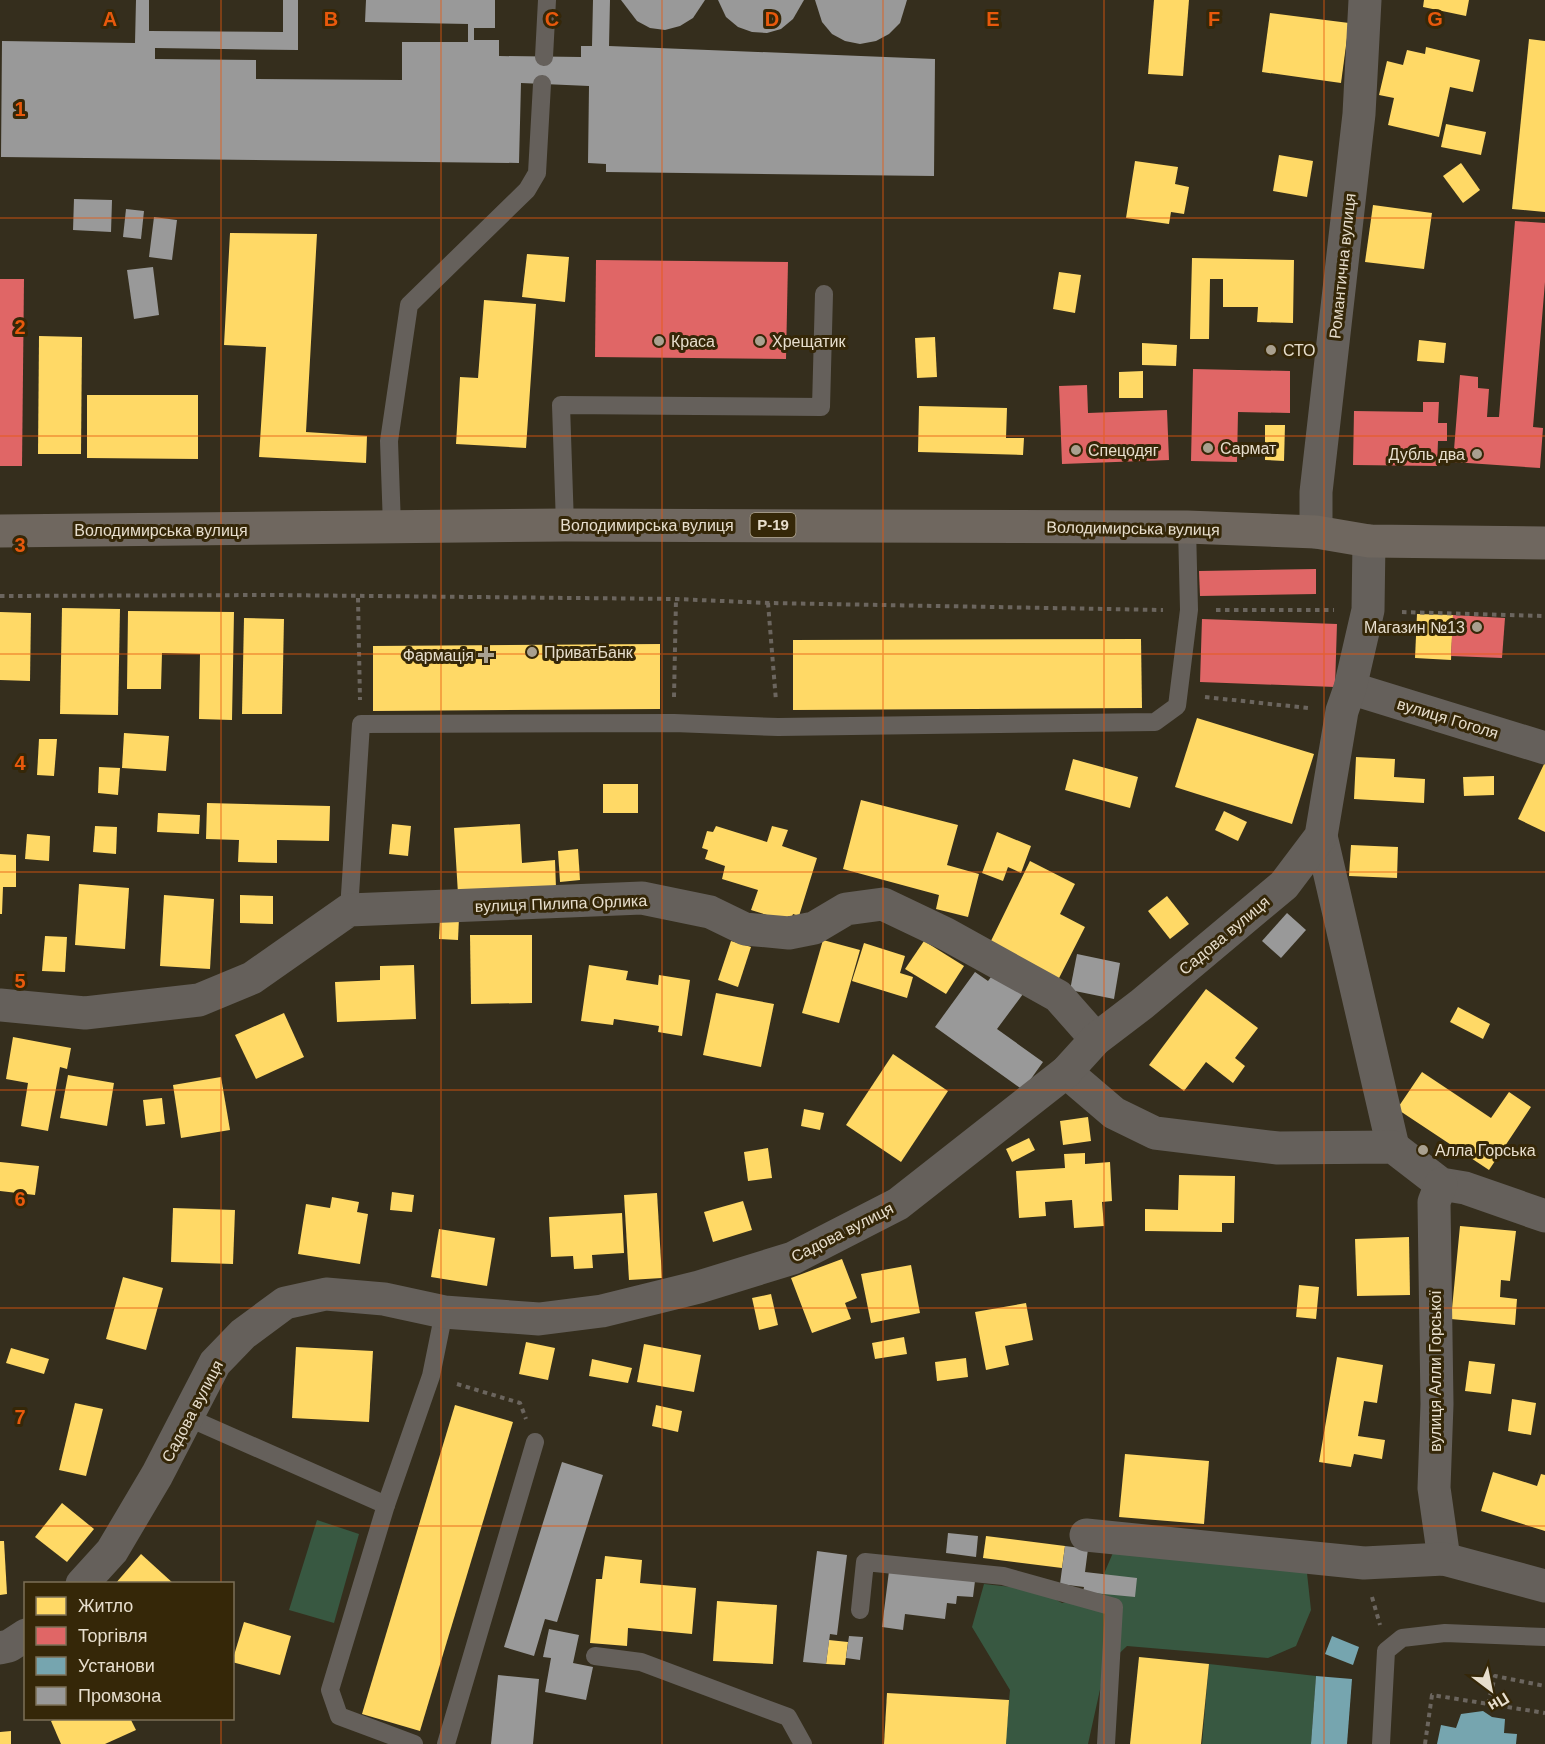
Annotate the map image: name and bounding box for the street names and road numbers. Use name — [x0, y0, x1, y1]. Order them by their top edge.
street label: Романтична вулиця — [1326, 192, 1359, 340]
road number: Р-19 — [750, 513, 796, 537]
street label: Володимирська вулиця — [560, 517, 734, 534]
street label: Володимирська вулиця — [1046, 518, 1220, 539]
street label: Володимирська вулиця — [74, 522, 248, 539]
street label: вулиця Гоголя — [1395, 695, 1500, 742]
street label: вулиця Пилипа Орлика — [475, 892, 648, 915]
street label: Садова вулиця — [1176, 893, 1273, 978]
street label: Садова вулиця — [788, 1199, 896, 1266]
street label: вулиця Алли Горської — [1427, 1290, 1444, 1452]
street label: Садова вулиця — [159, 1358, 226, 1465]

